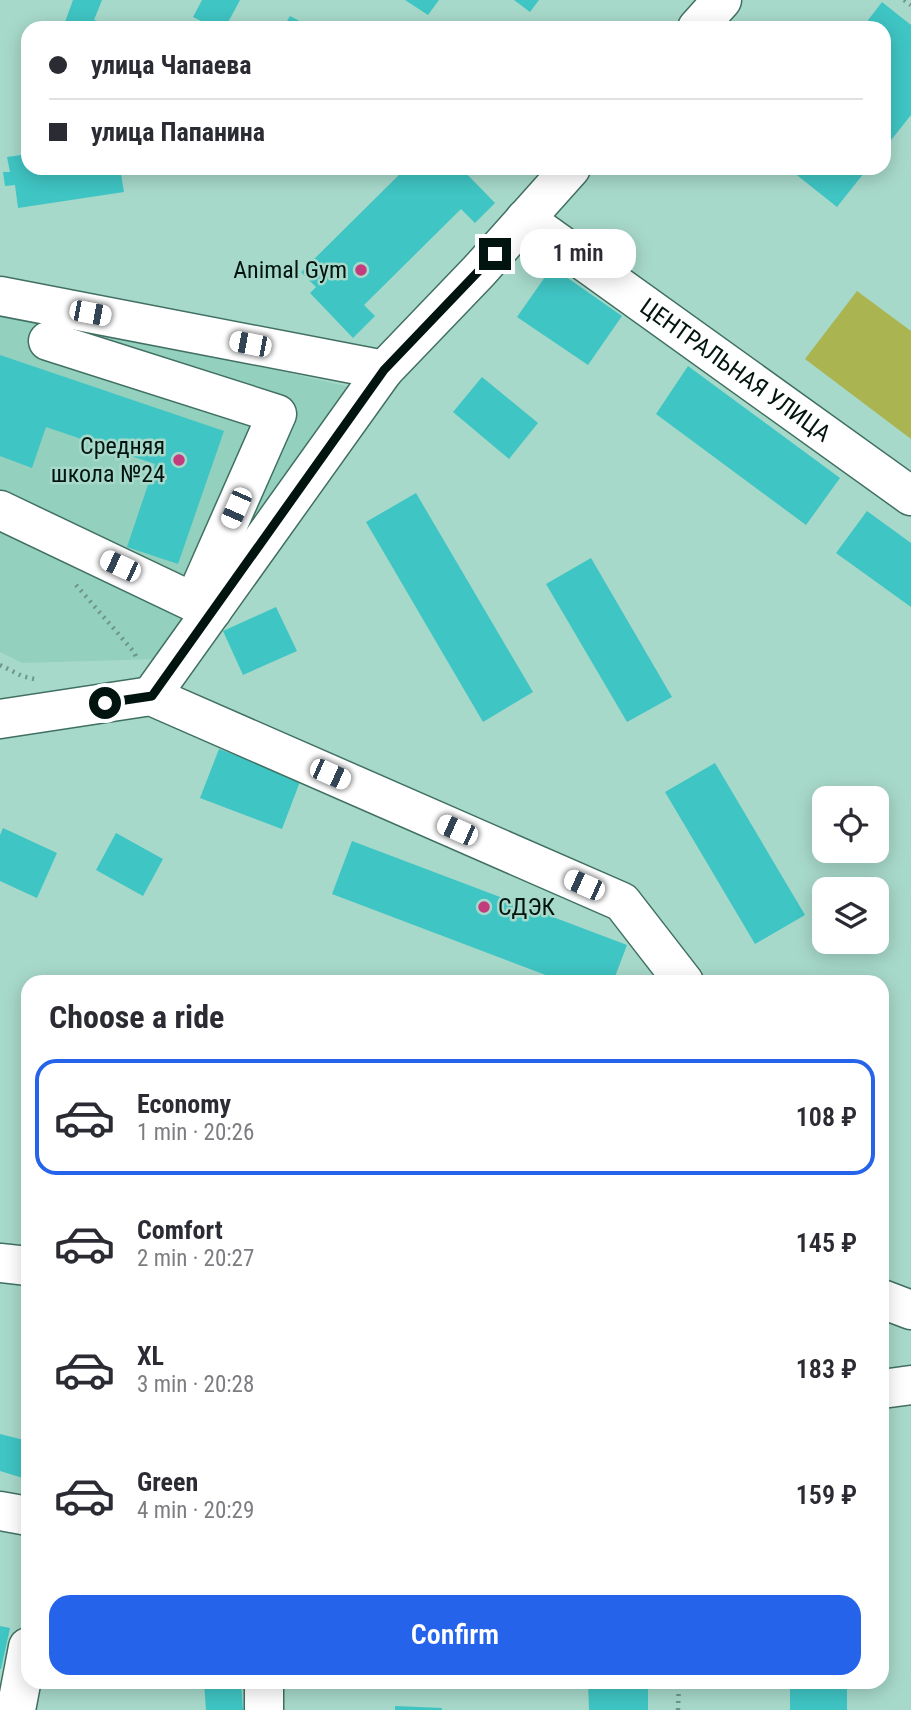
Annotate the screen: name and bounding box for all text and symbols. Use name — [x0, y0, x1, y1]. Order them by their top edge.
text: улица Чапаева — [91, 50, 251, 80]
text: улица Папанина — [91, 117, 265, 147]
callout: 1 min — [520, 230, 635, 278]
route end — [479, 238, 511, 270]
text: 1 min — [553, 240, 603, 267]
place label: Animal Gym — [233, 256, 347, 284]
marker: Animal Gym — [353, 262, 369, 278]
street label: ЦЕНТРАЛЬНАЯ УЛИЦА — [635, 292, 836, 448]
car — [68, 299, 113, 327]
car — [228, 330, 273, 358]
place label: Средняя школа №24 — [51, 432, 165, 488]
marker: Средняя школа №24 — [171, 452, 187, 468]
car — [218, 485, 255, 531]
car — [97, 548, 144, 584]
route start — [89, 687, 121, 719]
car — [307, 756, 354, 792]
map controls — [812, 786, 889, 954]
button: locate — [812, 786, 889, 863]
car — [434, 812, 481, 848]
car — [561, 867, 608, 903]
button: layers — [812, 877, 889, 954]
place label: СДЭК — [498, 893, 556, 921]
marker: СДЭК — [476, 899, 492, 915]
text: Choose a ride — [49, 998, 224, 1036]
icon: car — [53, 1086, 116, 1149]
text: Economy — [137, 1089, 231, 1119]
text: 108 ₽ — [796, 1102, 857, 1132]
text: 1 min · 20:26 — [137, 1119, 254, 1146]
icon: car — [53, 1212, 116, 1275]
text: Comfort — [137, 1215, 223, 1245]
text: 145 ₽ — [796, 1228, 857, 1258]
text: 2 min · 20:27 — [137, 1245, 254, 1272]
icon: car — [53, 1338, 116, 1401]
text: XL — [137, 1341, 164, 1371]
text: 183 ₽ — [796, 1354, 857, 1384]
text: 3 min · 20:28 — [137, 1371, 254, 1398]
icon: car — [53, 1464, 116, 1527]
text: Green — [137, 1467, 198, 1497]
text: 159 ₽ — [796, 1480, 857, 1510]
text: 4 min · 20:29 — [137, 1497, 254, 1524]
button: Confirm — [49, 1595, 861, 1675]

